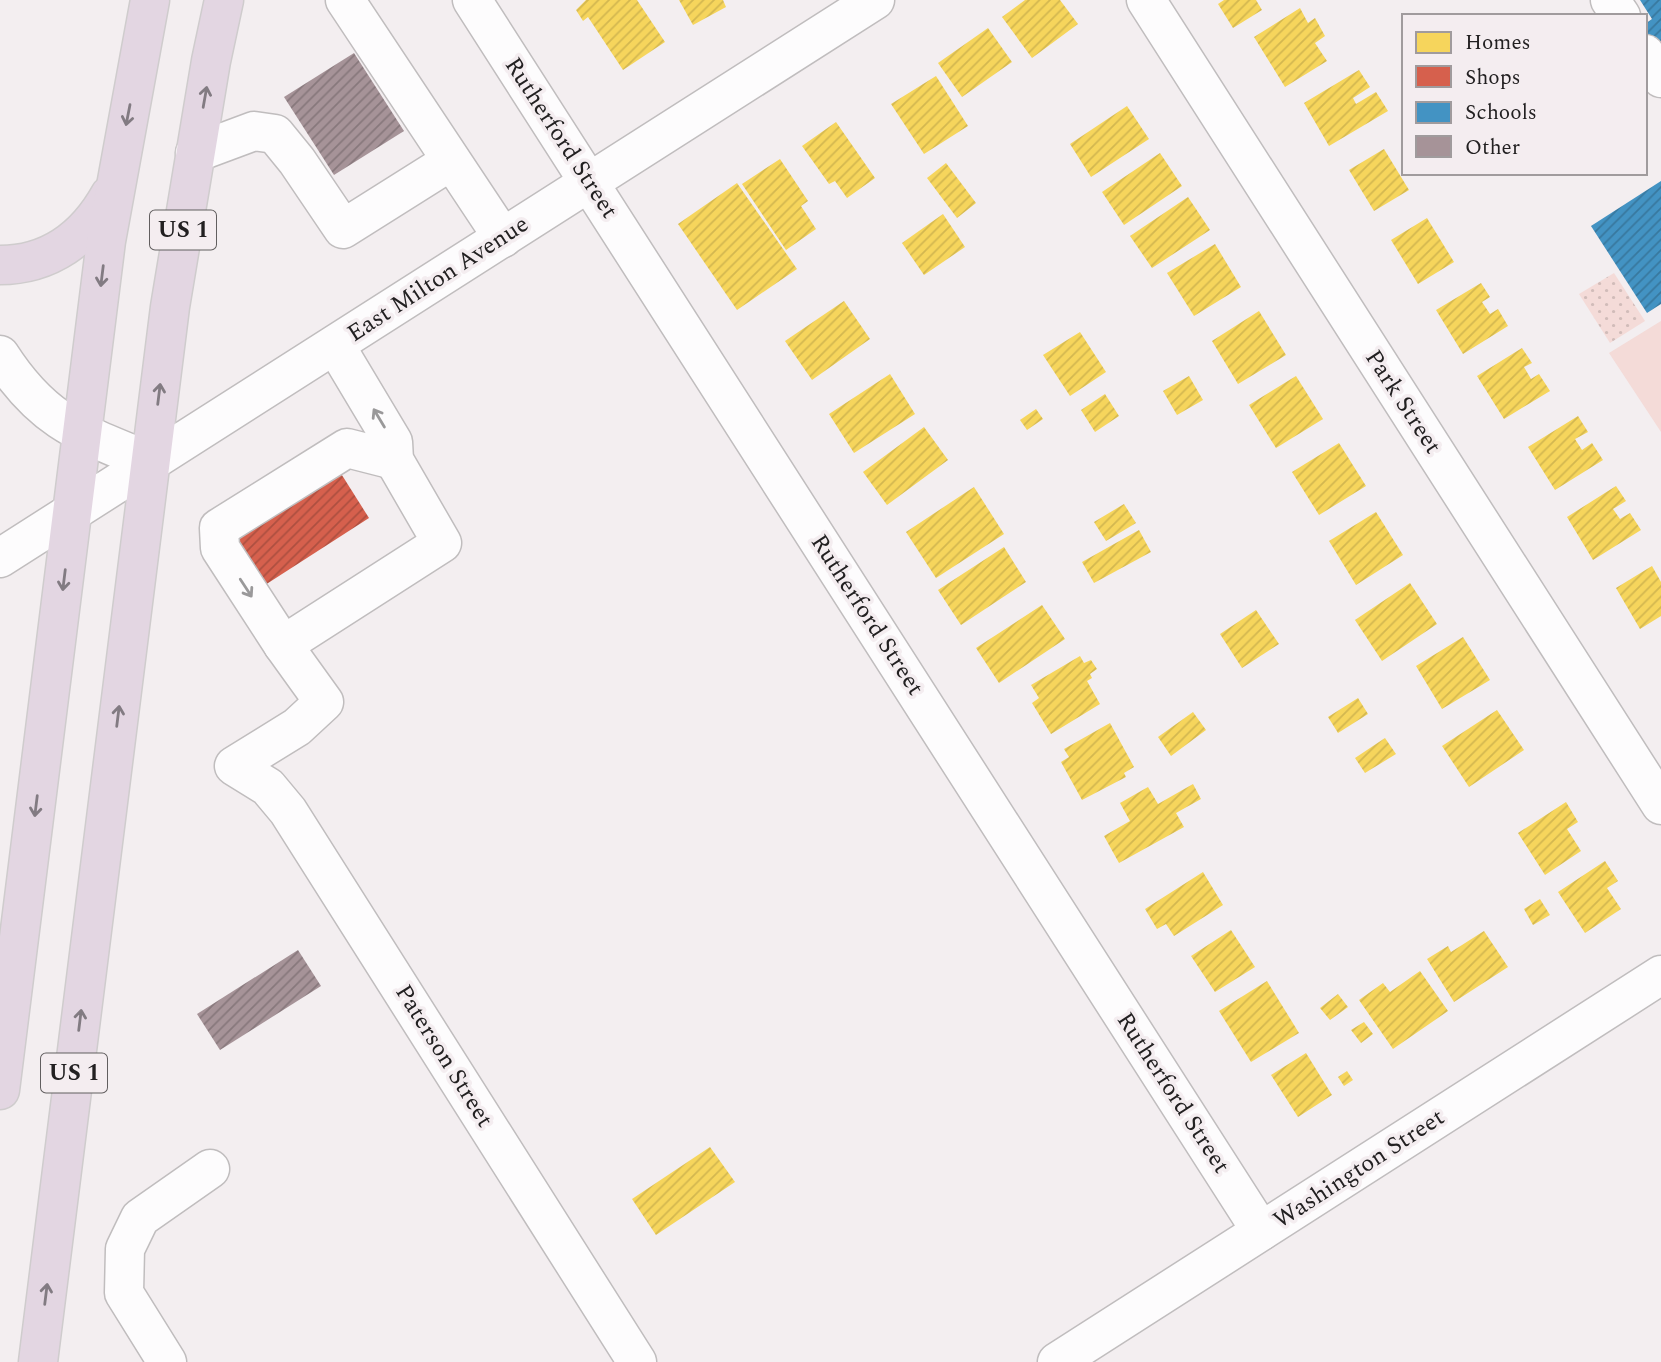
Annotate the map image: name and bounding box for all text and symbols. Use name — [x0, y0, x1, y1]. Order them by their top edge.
legend — [1402, 14, 1647, 175]
text: Homes — [1465, 27, 1531, 59]
street label: Rutherford Street — [495, 50, 627, 226]
text: Shops — [1465, 62, 1521, 94]
one-way arrow — [199, 86, 212, 109]
text: Schools — [1465, 97, 1537, 129]
one-way arrow — [121, 103, 134, 126]
text: Other — [1465, 132, 1520, 164]
street label: East Milton Avenue — [340, 207, 536, 351]
road number: US 1 — [150, 210, 216, 249]
one-way arrow — [95, 264, 108, 287]
street label: Park Street — [1356, 343, 1450, 461]
one-way arrow — [153, 384, 166, 406]
one-way arrow — [372, 408, 386, 428]
street label: Rutherford Street — [801, 527, 933, 703]
one-way arrow — [57, 568, 70, 591]
one-way arrow — [239, 578, 253, 598]
one-way arrow — [112, 705, 125, 728]
one-way arrow — [29, 794, 42, 817]
street label: Paterson Street — [386, 978, 502, 1134]
street label: Rutherford Street — [1107, 1005, 1239, 1181]
one-way arrow — [74, 1009, 87, 1032]
road number: US 1 — [41, 1054, 107, 1092]
street label: Washington Street — [1266, 1100, 1452, 1238]
one-way arrow — [40, 1283, 53, 1306]

